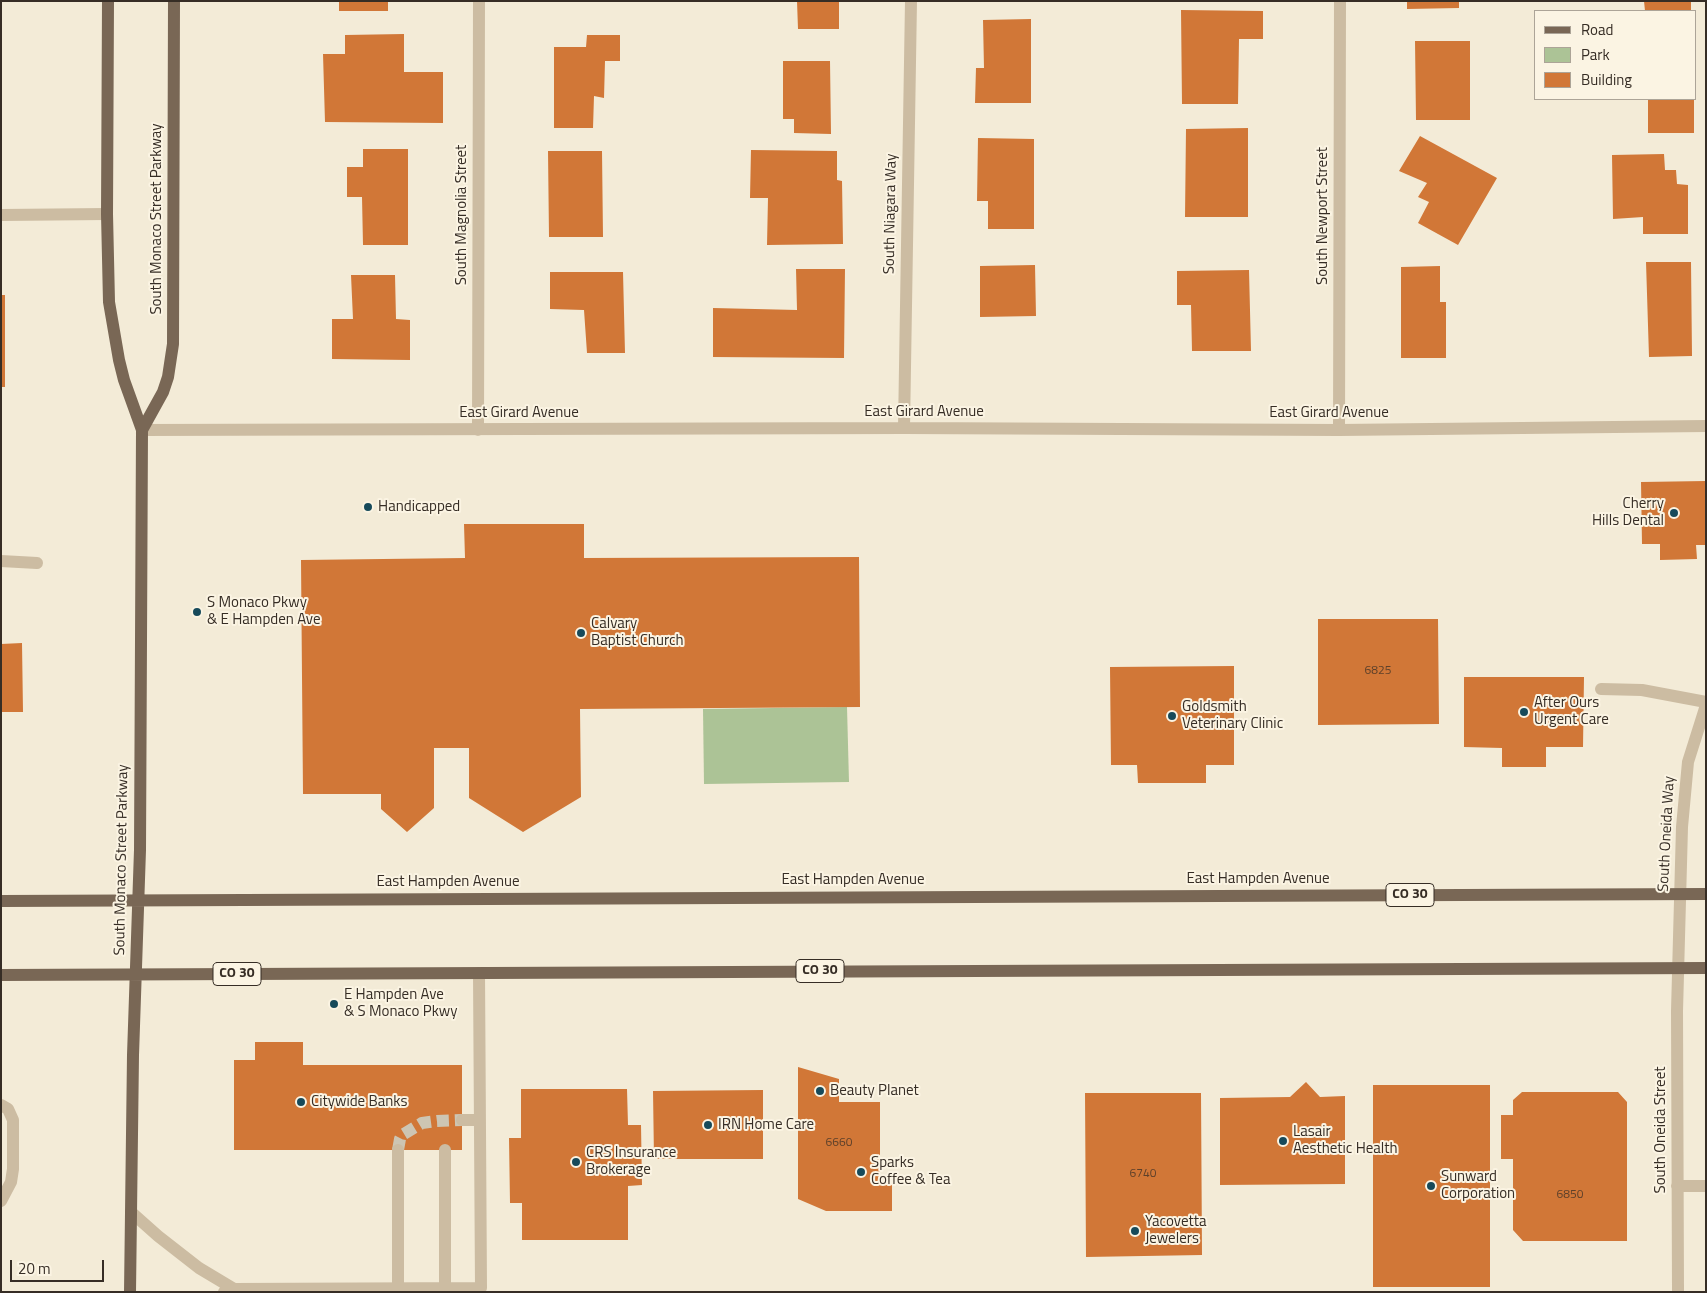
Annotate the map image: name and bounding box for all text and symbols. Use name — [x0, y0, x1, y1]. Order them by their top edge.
legend — [1534, 10, 1697, 100]
text: Road — [1581, 18, 1613, 41]
text: Park — [1581, 43, 1610, 66]
text: Building — [1581, 68, 1632, 91]
street label: South Monaco Street Parkway — [148, 123, 166, 315]
street label: South Magnolia Street — [453, 145, 471, 285]
street label: South Newport Street — [1314, 147, 1332, 285]
street label: South Niagara Way — [881, 154, 901, 274]
street label: East Girard Avenue — [864, 403, 984, 421]
street label: East Girard Avenue — [459, 404, 579, 422]
street label: East Girard Avenue — [1269, 404, 1389, 422]
place label: Cherry Hills Dental — [1592, 495, 1664, 530]
place label: Handicapped — [378, 498, 460, 516]
marker: Handicapped — [362, 501, 374, 513]
marker: Cherry Hills Dental — [1668, 507, 1680, 519]
place label: S Monaco Pkwy & E Hampden Ave — [207, 594, 320, 629]
marker: S Monaco Pkwy & E Hampden Ave — [191, 606, 203, 618]
place label: Calvary Baptist Church — [591, 615, 684, 650]
marker: Calvary Baptist Church — [575, 627, 587, 639]
house number: 6825 — [1365, 664, 1391, 678]
place label: After Ours Urgent Care — [1534, 694, 1609, 729]
place label: Goldsmith Veterinary Clinic — [1182, 698, 1283, 733]
marker: After Ours Urgent Care — [1518, 706, 1530, 718]
marker: Goldsmith Veterinary Clinic — [1166, 710, 1178, 722]
street label: South Monaco Street Parkway — [111, 764, 133, 956]
street label: South Oneida Way — [1655, 776, 1679, 892]
street label: East Hampden Avenue — [1186, 870, 1330, 888]
street label: East Hampden Avenue — [781, 871, 925, 889]
street label: East Hampden Avenue — [376, 873, 520, 891]
road number: CO 30 — [1386, 884, 1434, 906]
road number: CO 30 — [796, 959, 844, 982]
road number: CO 30 — [213, 962, 261, 986]
place label: E Hampden Ave & S Monaco Pkwy — [344, 986, 457, 1021]
marker: E Hampden Ave & S Monaco Pkwy — [328, 998, 340, 1010]
street label: South Oneida Street — [1652, 1067, 1670, 1193]
place label: Beauty Planet — [830, 1082, 919, 1100]
marker: Beauty Planet — [814, 1085, 826, 1097]
place label: Citywide Banks — [311, 1093, 407, 1111]
marker: Citywide Banks — [295, 1096, 307, 1108]
place label: IRN Home Care — [718, 1116, 814, 1134]
marker: IRN Home Care — [702, 1119, 714, 1131]
place label: Lasair Aesthetic Health — [1293, 1123, 1398, 1158]
marker: Lasair Aesthetic Health — [1277, 1135, 1289, 1147]
house number: 6660 — [826, 1136, 852, 1150]
place label: CRS Insurance Brokerage — [586, 1144, 676, 1179]
place label: Sparks Coffee & Tea — [871, 1154, 950, 1189]
marker: CRS Insurance Brokerage — [570, 1156, 582, 1168]
marker: Sparks Coffee & Tea — [855, 1166, 867, 1178]
house number: 6740 — [1130, 1167, 1156, 1181]
place label: Sunward Corporation — [1441, 1168, 1515, 1203]
marker: Sunward Corporation — [1425, 1180, 1437, 1192]
house number: 6850 — [1557, 1188, 1583, 1202]
place label: Yacovetta Jewelers — [1145, 1213, 1206, 1248]
marker: Yacovetta Jewelers — [1129, 1225, 1141, 1237]
scale bar — [12, 1250, 106, 1282]
text: 20 m — [18, 1257, 51, 1280]

